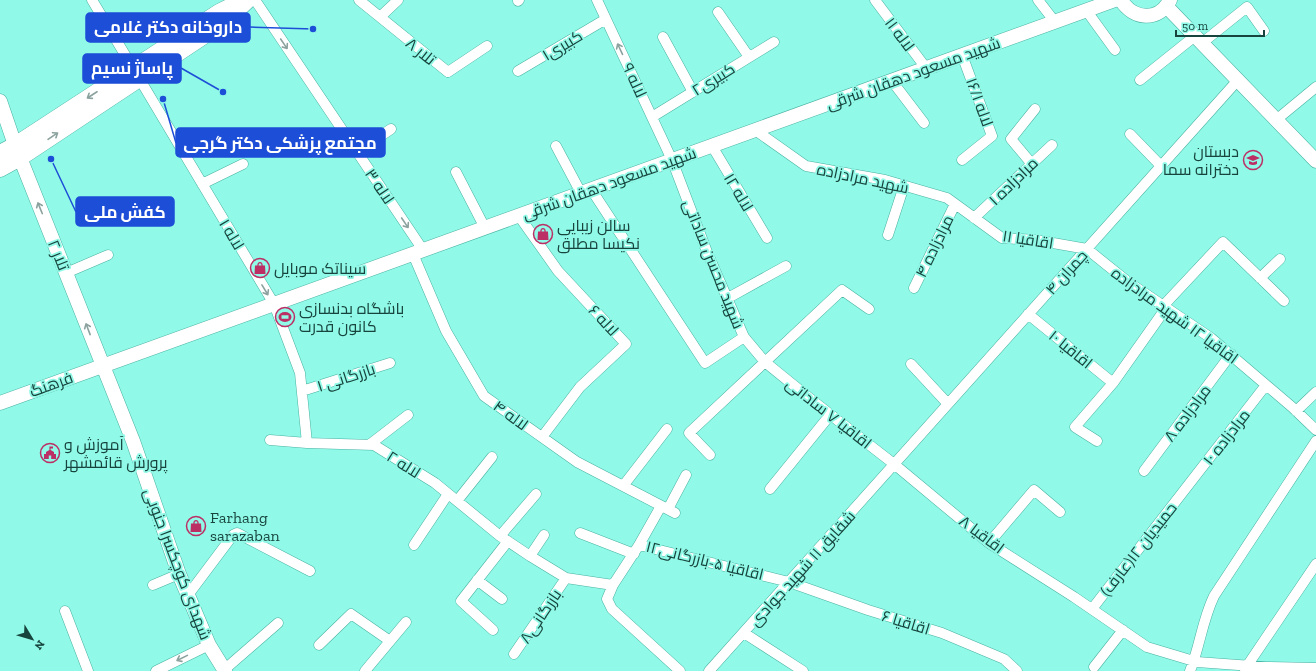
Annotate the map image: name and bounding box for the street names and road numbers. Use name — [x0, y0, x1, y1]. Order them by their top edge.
street label: لاله ۱۱ — [881, 14, 918, 55]
street label: کبیری۱ — [539, 26, 586, 66]
street label: شهید مسعود دهقان شرقی — [824, 33, 1003, 115]
street label: تلار ۸ — [402, 34, 440, 70]
street label: کبیری۲ — [688, 59, 739, 101]
street label: لاله ۹ — [618, 60, 651, 100]
street label: لاله ۱۶/۱ — [962, 75, 997, 129]
street label: شهید مسعود دهقان شرقی — [520, 143, 699, 225]
street label: مرادزاده ۱ — [985, 153, 1042, 209]
street label: شهید مرادزاده — [815, 159, 911, 198]
street label: لاله ۳ — [361, 165, 398, 208]
street label: لاله ۱۲ — [720, 170, 757, 215]
street label: شهید محسن ساداتی — [678, 197, 748, 332]
street label: مرادزاده ۴ — [911, 212, 958, 280]
street label: لاله ۱ — [215, 215, 248, 253]
street label: اقاقیا ۱۱ — [1001, 226, 1055, 253]
street label: تلار ۲ — [44, 237, 73, 274]
street label: چمران ۴ — [1041, 246, 1093, 300]
street label: اقاقیا ۱۲ شهید مرادزاده — [1107, 263, 1242, 369]
street label: لاله ۶ — [585, 301, 623, 340]
street label: اقاقیا ۱۰ — [1045, 326, 1096, 373]
street label: بازرگانی ۱ — [315, 359, 378, 397]
street label: فرهنگ — [27, 368, 76, 401]
street label: اقاقیا ۷ ساداتی — [781, 374, 875, 454]
street label: مرادزاده ۸ — [1160, 381, 1215, 445]
street label: لاله ۴ — [490, 396, 532, 434]
street label: مرادزاده ۱۰ — [1199, 406, 1254, 469]
street label: لاله ۲ — [383, 447, 424, 482]
street label: شهدای کوچکسرا جنوبی — [138, 486, 215, 643]
street label: حمیدیان ۱۲(عارف) — [1096, 499, 1182, 600]
street label: شقایق ۱۱ شهید جوادی — [745, 507, 860, 631]
street label: اقاقیا ۸ — [955, 511, 1008, 557]
street label: اقاقیا ۵-بازرگانی۱۲ — [644, 537, 766, 585]
street label: بازرگانی۸ — [515, 586, 566, 648]
street label: اقاقیا ۶ — [880, 606, 932, 639]

